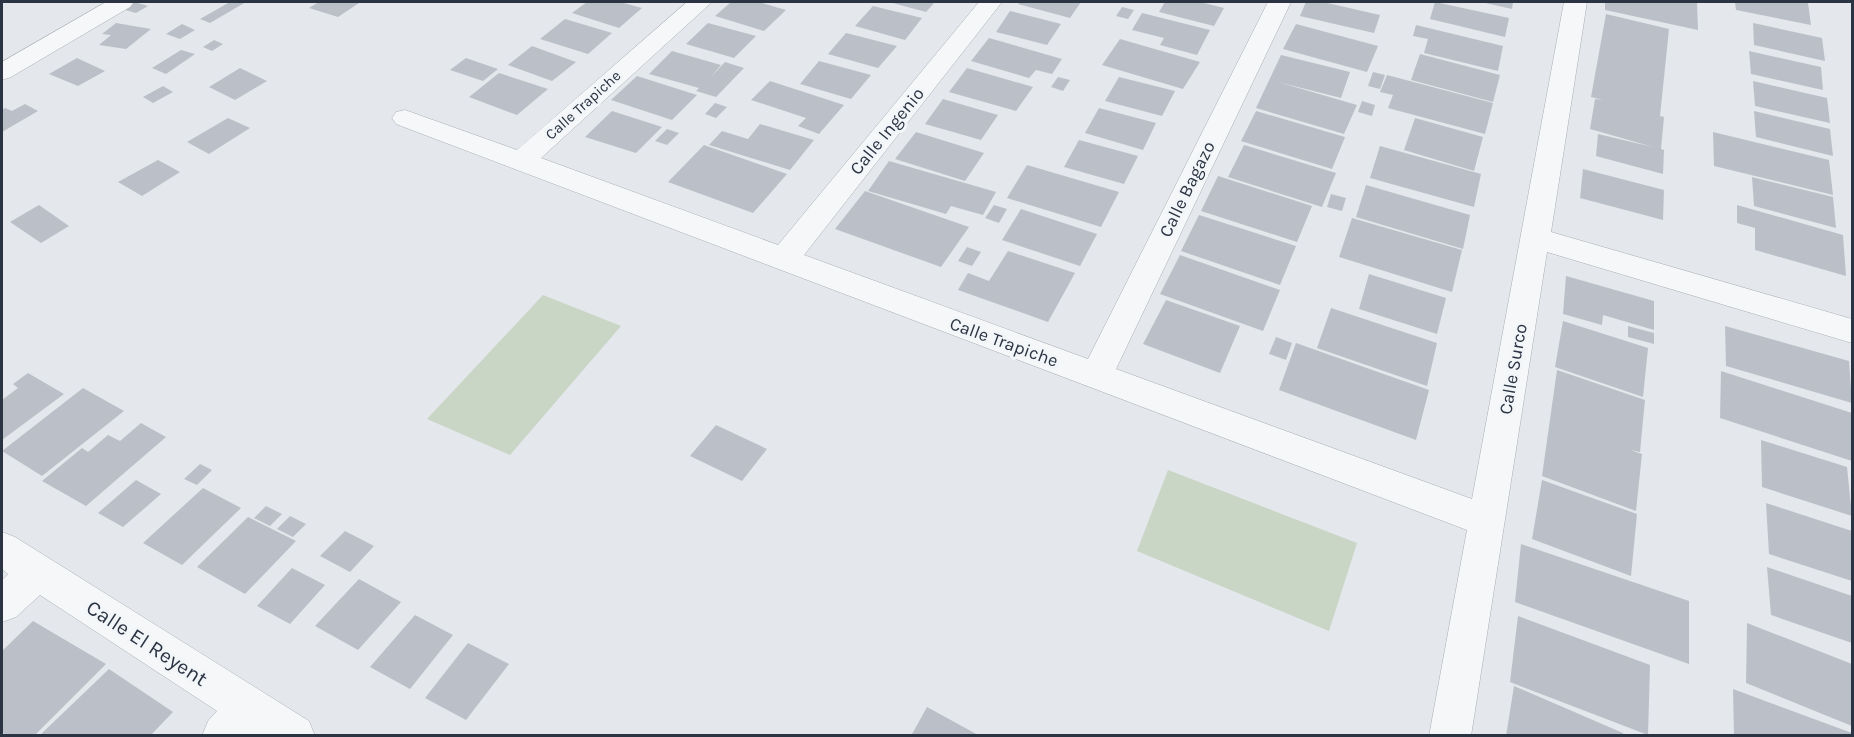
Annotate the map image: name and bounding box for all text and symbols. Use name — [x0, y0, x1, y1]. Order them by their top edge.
street label: Calle Trapiche — [542, 67, 624, 143]
street label: Calle Ingenio — [845, 83, 929, 179]
street label: Calle Bagazo — [1154, 137, 1220, 241]
street label: Calle Trapiche — [947, 312, 1061, 372]
street label: Calle Surco — [1494, 322, 1532, 416]
street label: Calle El Reyent — [82, 595, 212, 691]

